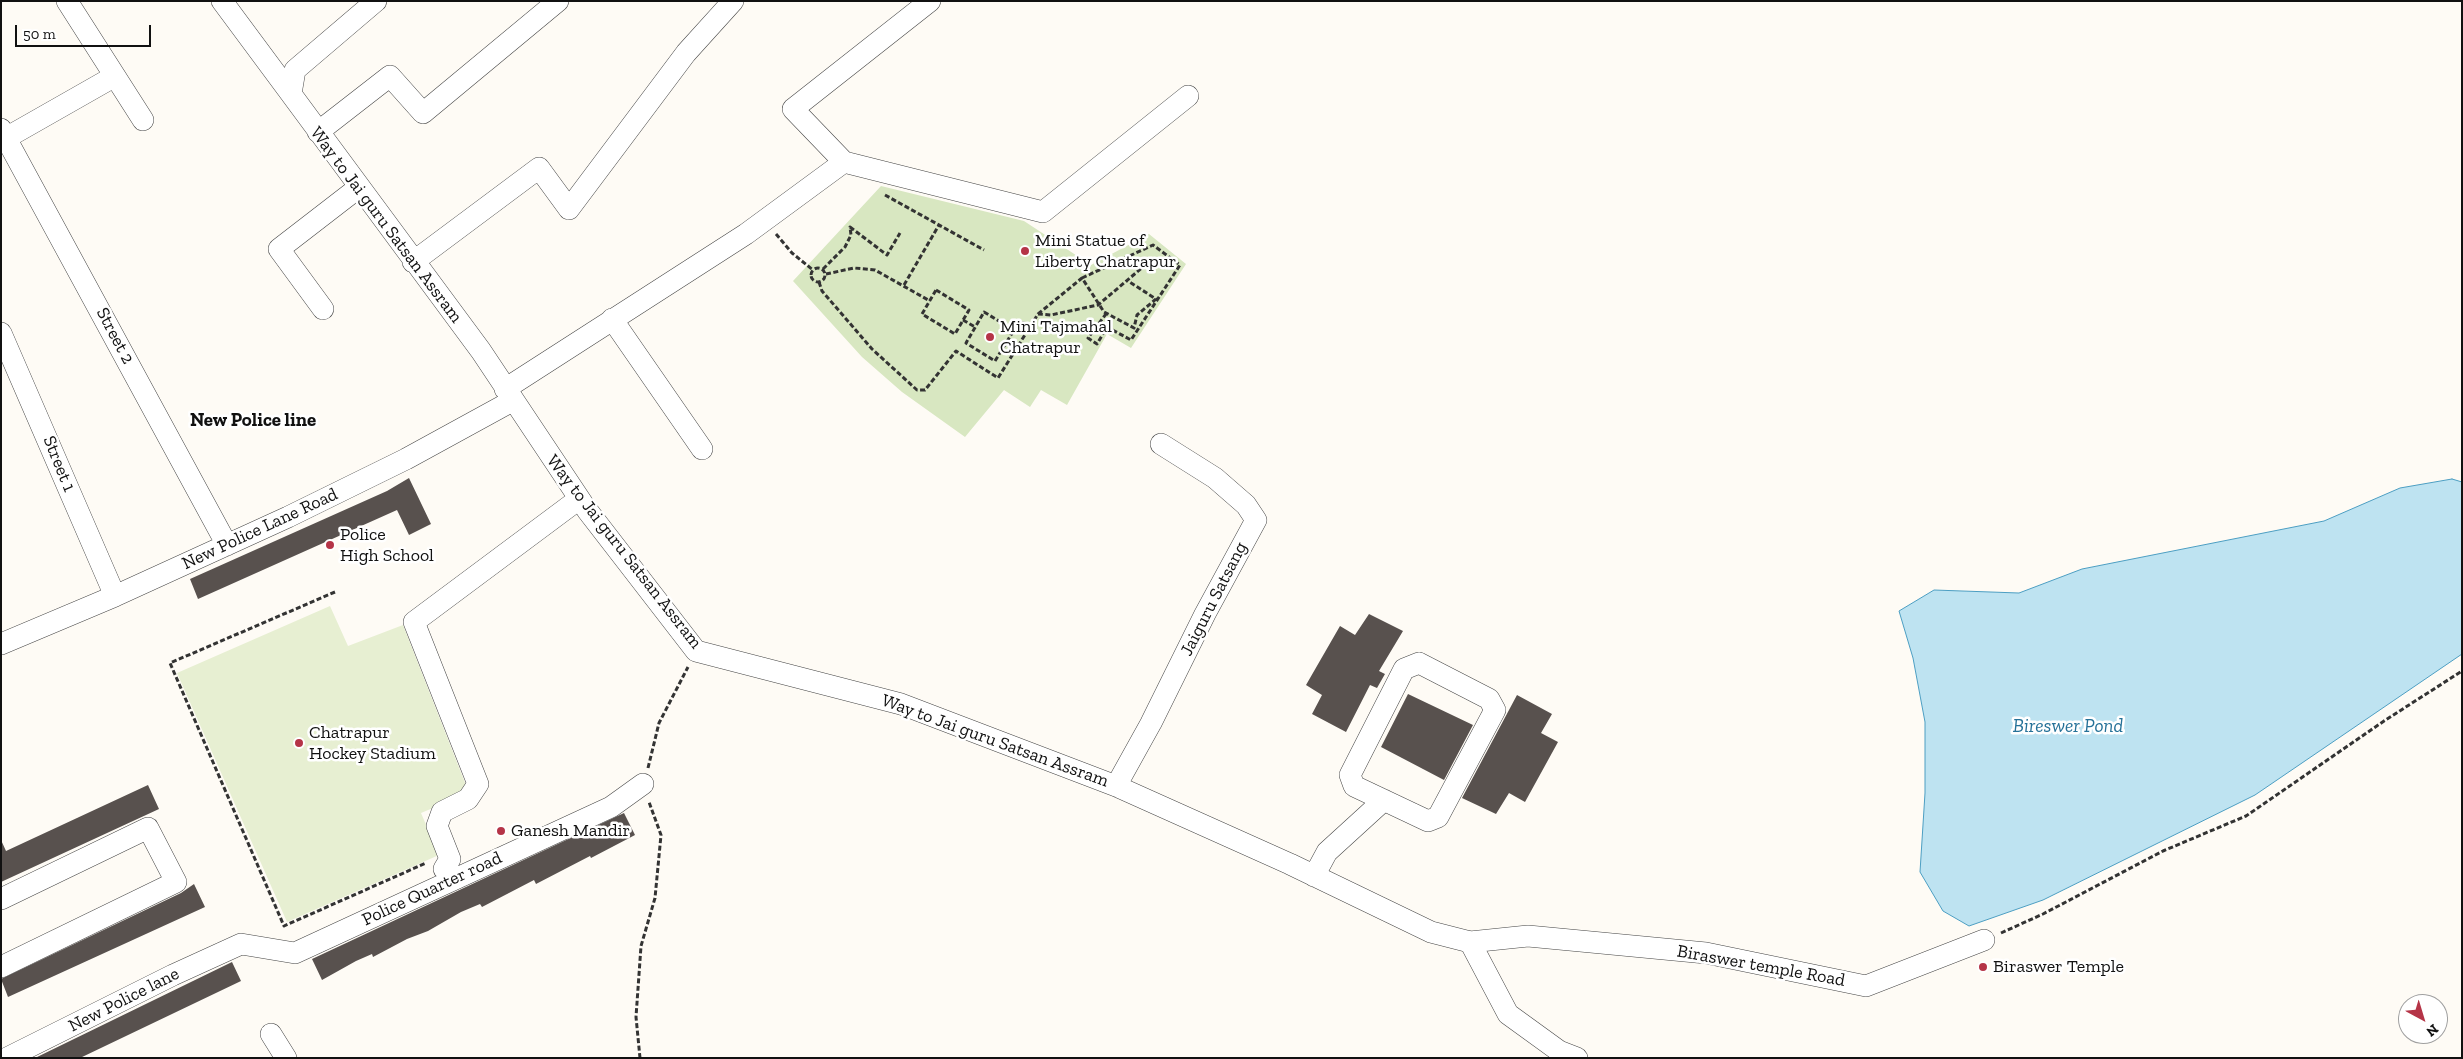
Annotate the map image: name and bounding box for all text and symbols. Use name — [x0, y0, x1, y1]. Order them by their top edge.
scale bar — [18, 15, 154, 47]
text: 50 m — [23, 25, 56, 43]
street label: Way to Jai guru Satsan Assram — [305, 123, 467, 327]
place label: Mini Statue of Liberty Chatrapur — [1035, 230, 1176, 272]
marker: Mini Statue of Liberty Chatrapur — [1019, 245, 1031, 257]
street label: Street 2 — [91, 304, 139, 368]
place label: Mini Tajmahal Chatrapur — [1000, 316, 1112, 358]
marker: Mini Tajmahal Chatrapur — [984, 331, 996, 343]
district label: New Police line — [190, 410, 316, 432]
street label: Street 1 — [38, 433, 80, 495]
street label: Way to Jai guru Satsan Assram — [542, 451, 706, 653]
street label: New Police Lane Road — [179, 484, 341, 574]
place label: Police High School — [340, 524, 434, 566]
street label: Jaiguru Satsang — [1176, 538, 1252, 660]
marker: Police High School — [324, 539, 336, 551]
street label: Way to Jai guru Satsan Assram — [879, 690, 1111, 792]
water label: Bireswer Pond — [2013, 716, 2123, 738]
place label: Chatrapur Hockey Stadium — [309, 722, 436, 764]
marker: Chatrapur Hockey Stadium — [293, 737, 305, 749]
place label: Ganesh Mandir — [511, 820, 630, 842]
marker: Ganesh Mandir — [495, 825, 507, 837]
street label: Police Quarter road — [359, 847, 505, 931]
street label: Biraswer temple Road — [1675, 941, 1847, 991]
place label: Biraswer Temple — [1993, 956, 2124, 978]
marker: Biraswer Temple — [1977, 961, 1989, 973]
street label: New Police lane — [65, 963, 183, 1037]
north arrow — [2398, 994, 2448, 1044]
text: N — [2423, 1020, 2442, 1040]

